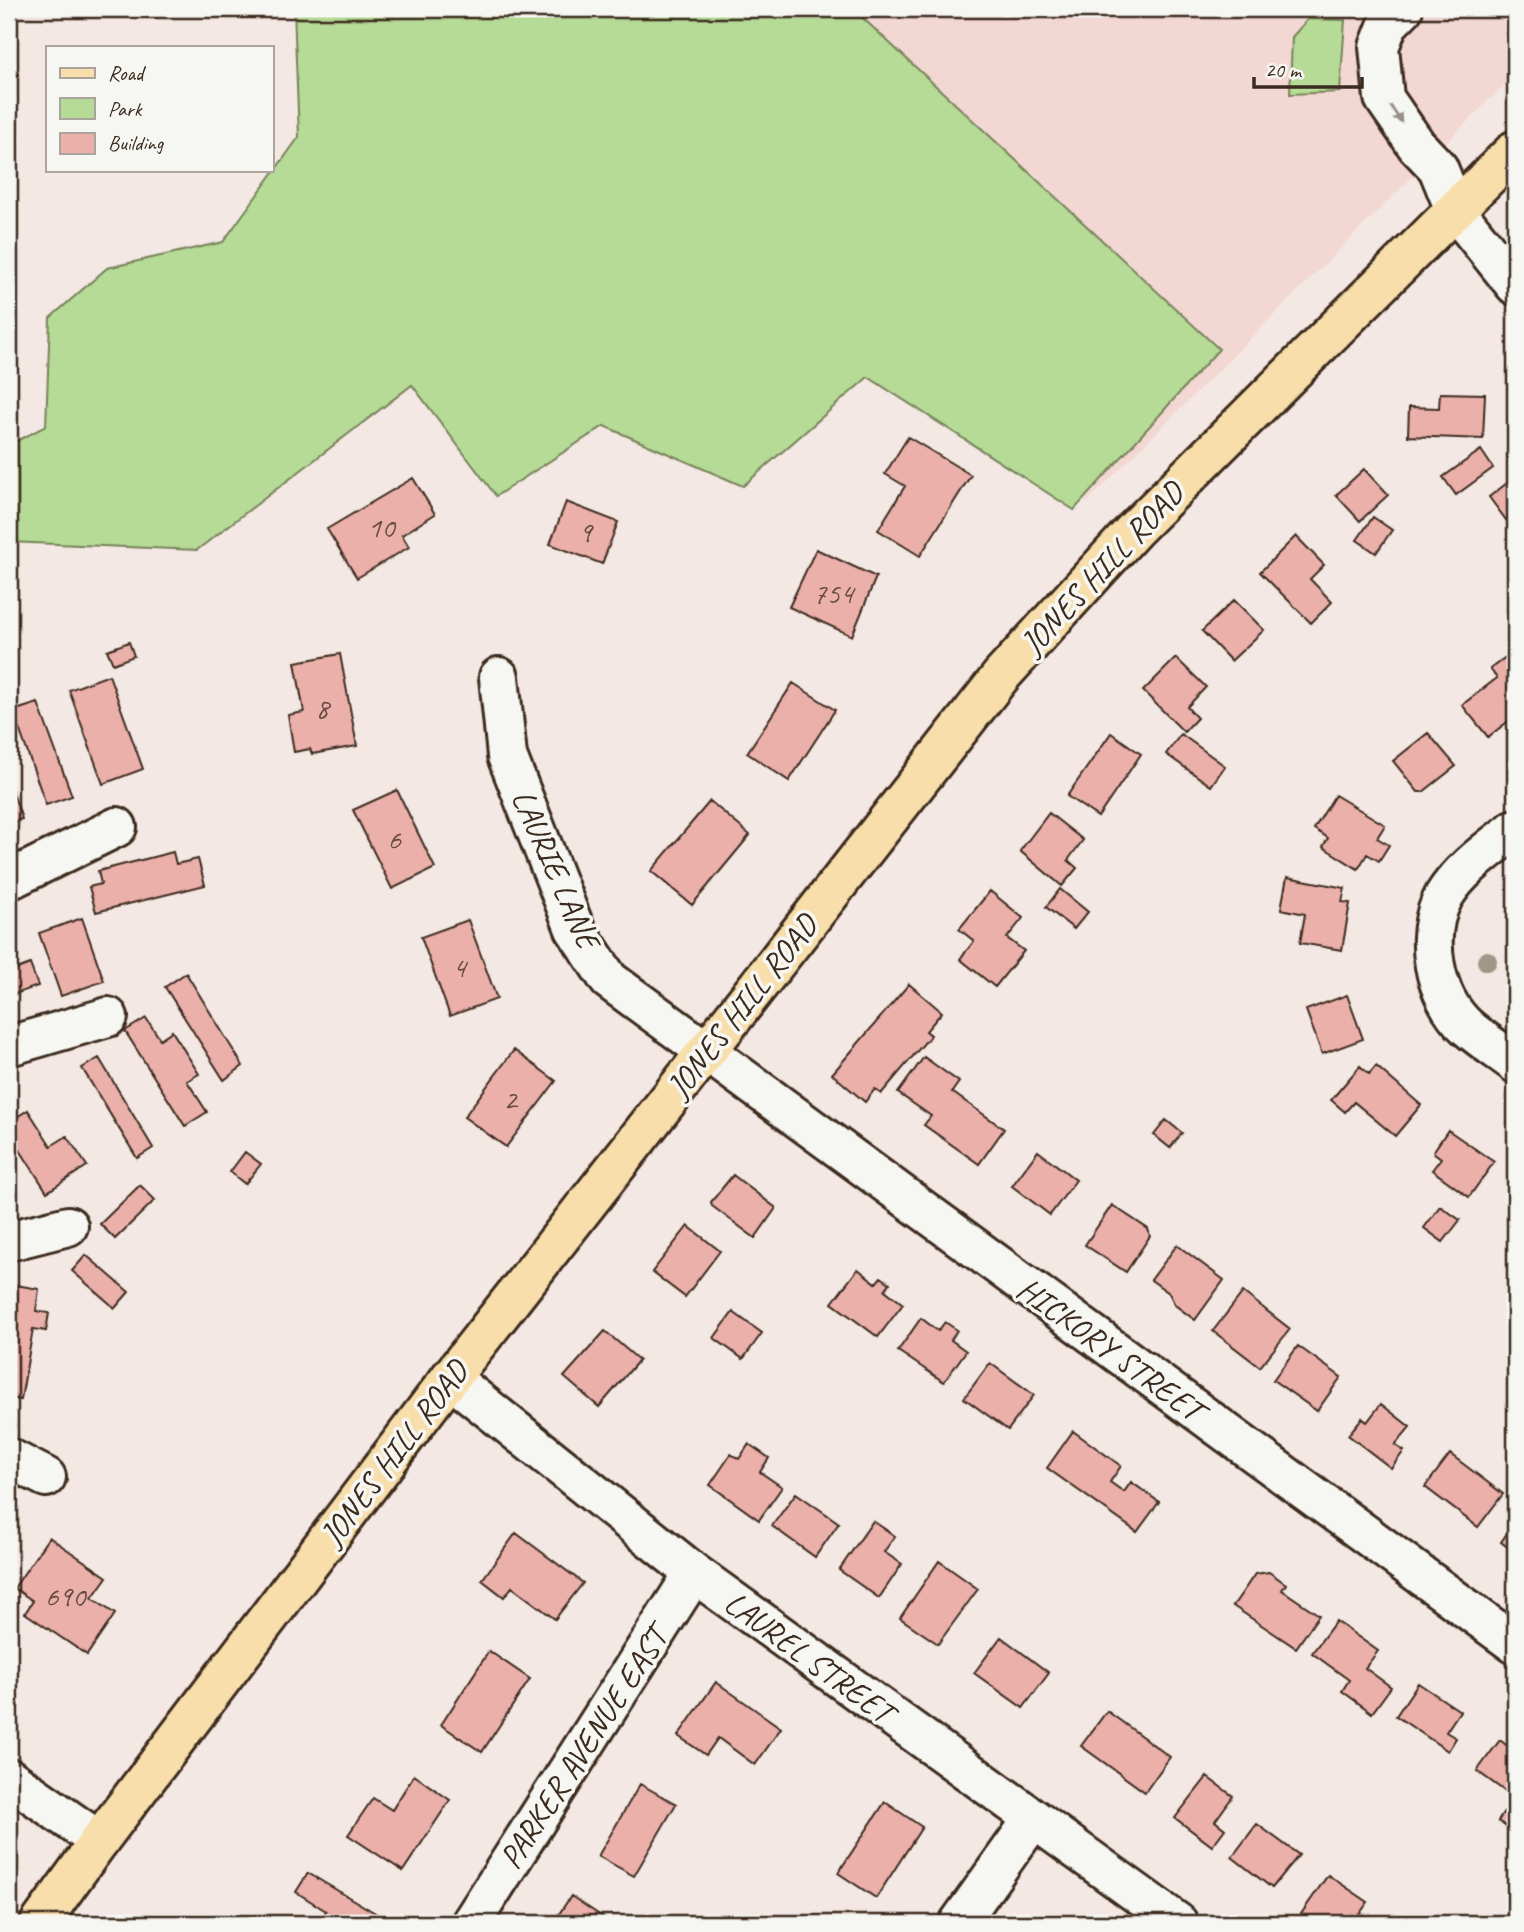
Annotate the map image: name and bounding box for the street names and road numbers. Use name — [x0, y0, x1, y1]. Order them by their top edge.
street label: JONES HILL ROAD — [1010, 471, 1195, 665]
street label: LAURIE LANE — [502, 783, 611, 958]
street label: JONES HILL ROAD — [656, 903, 829, 1108]
street label: HICKORY STREET — [1009, 1268, 1217, 1435]
street label: JONES HILL ROAD — [309, 1350, 479, 1556]
street label: LAUREL STREET — [716, 1582, 907, 1736]
street label: PARKER AVENUE EAST — [489, 1613, 681, 1876]

